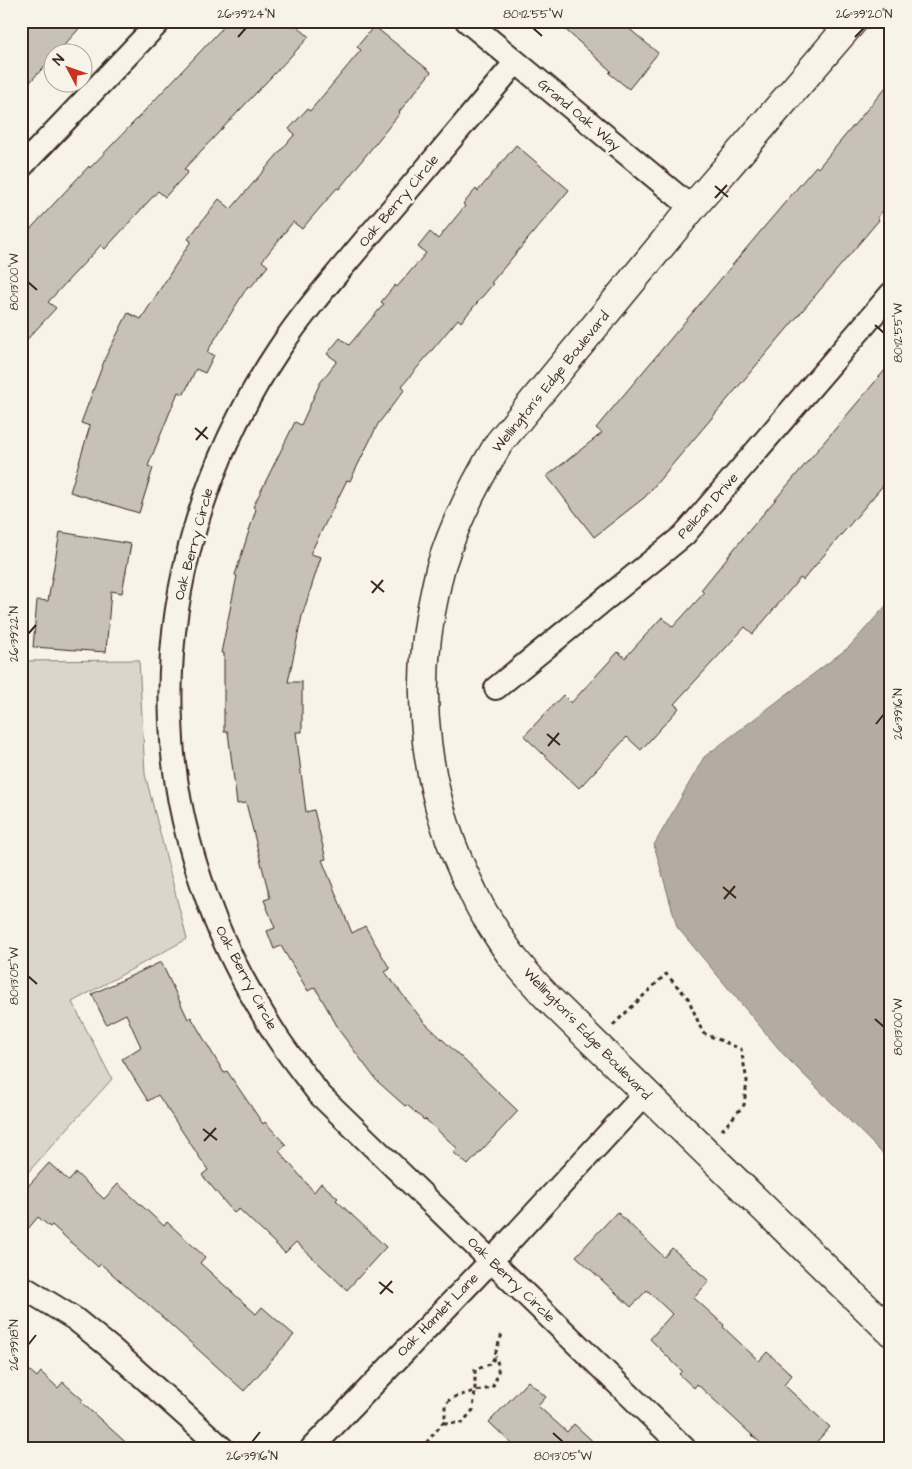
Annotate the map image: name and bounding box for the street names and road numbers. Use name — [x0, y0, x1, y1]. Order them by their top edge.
street label: Grand Oak Way — [533, 74, 625, 156]
street label: Oak Berry Circle — [354, 150, 444, 252]
street label: Wellington's Edge Boulevard — [488, 307, 614, 457]
street label: Pelican Drive — [673, 468, 744, 544]
street label: Oak Berry Circle — [169, 485, 219, 602]
street label: Oak Berry Circle — [210, 922, 282, 1034]
street label: Wellington's Edge Boulevard — [518, 963, 656, 1105]
street label: Oak Berry Circle — [463, 1233, 560, 1328]
street label: Oak Hamlet Lane — [393, 1268, 484, 1361]

